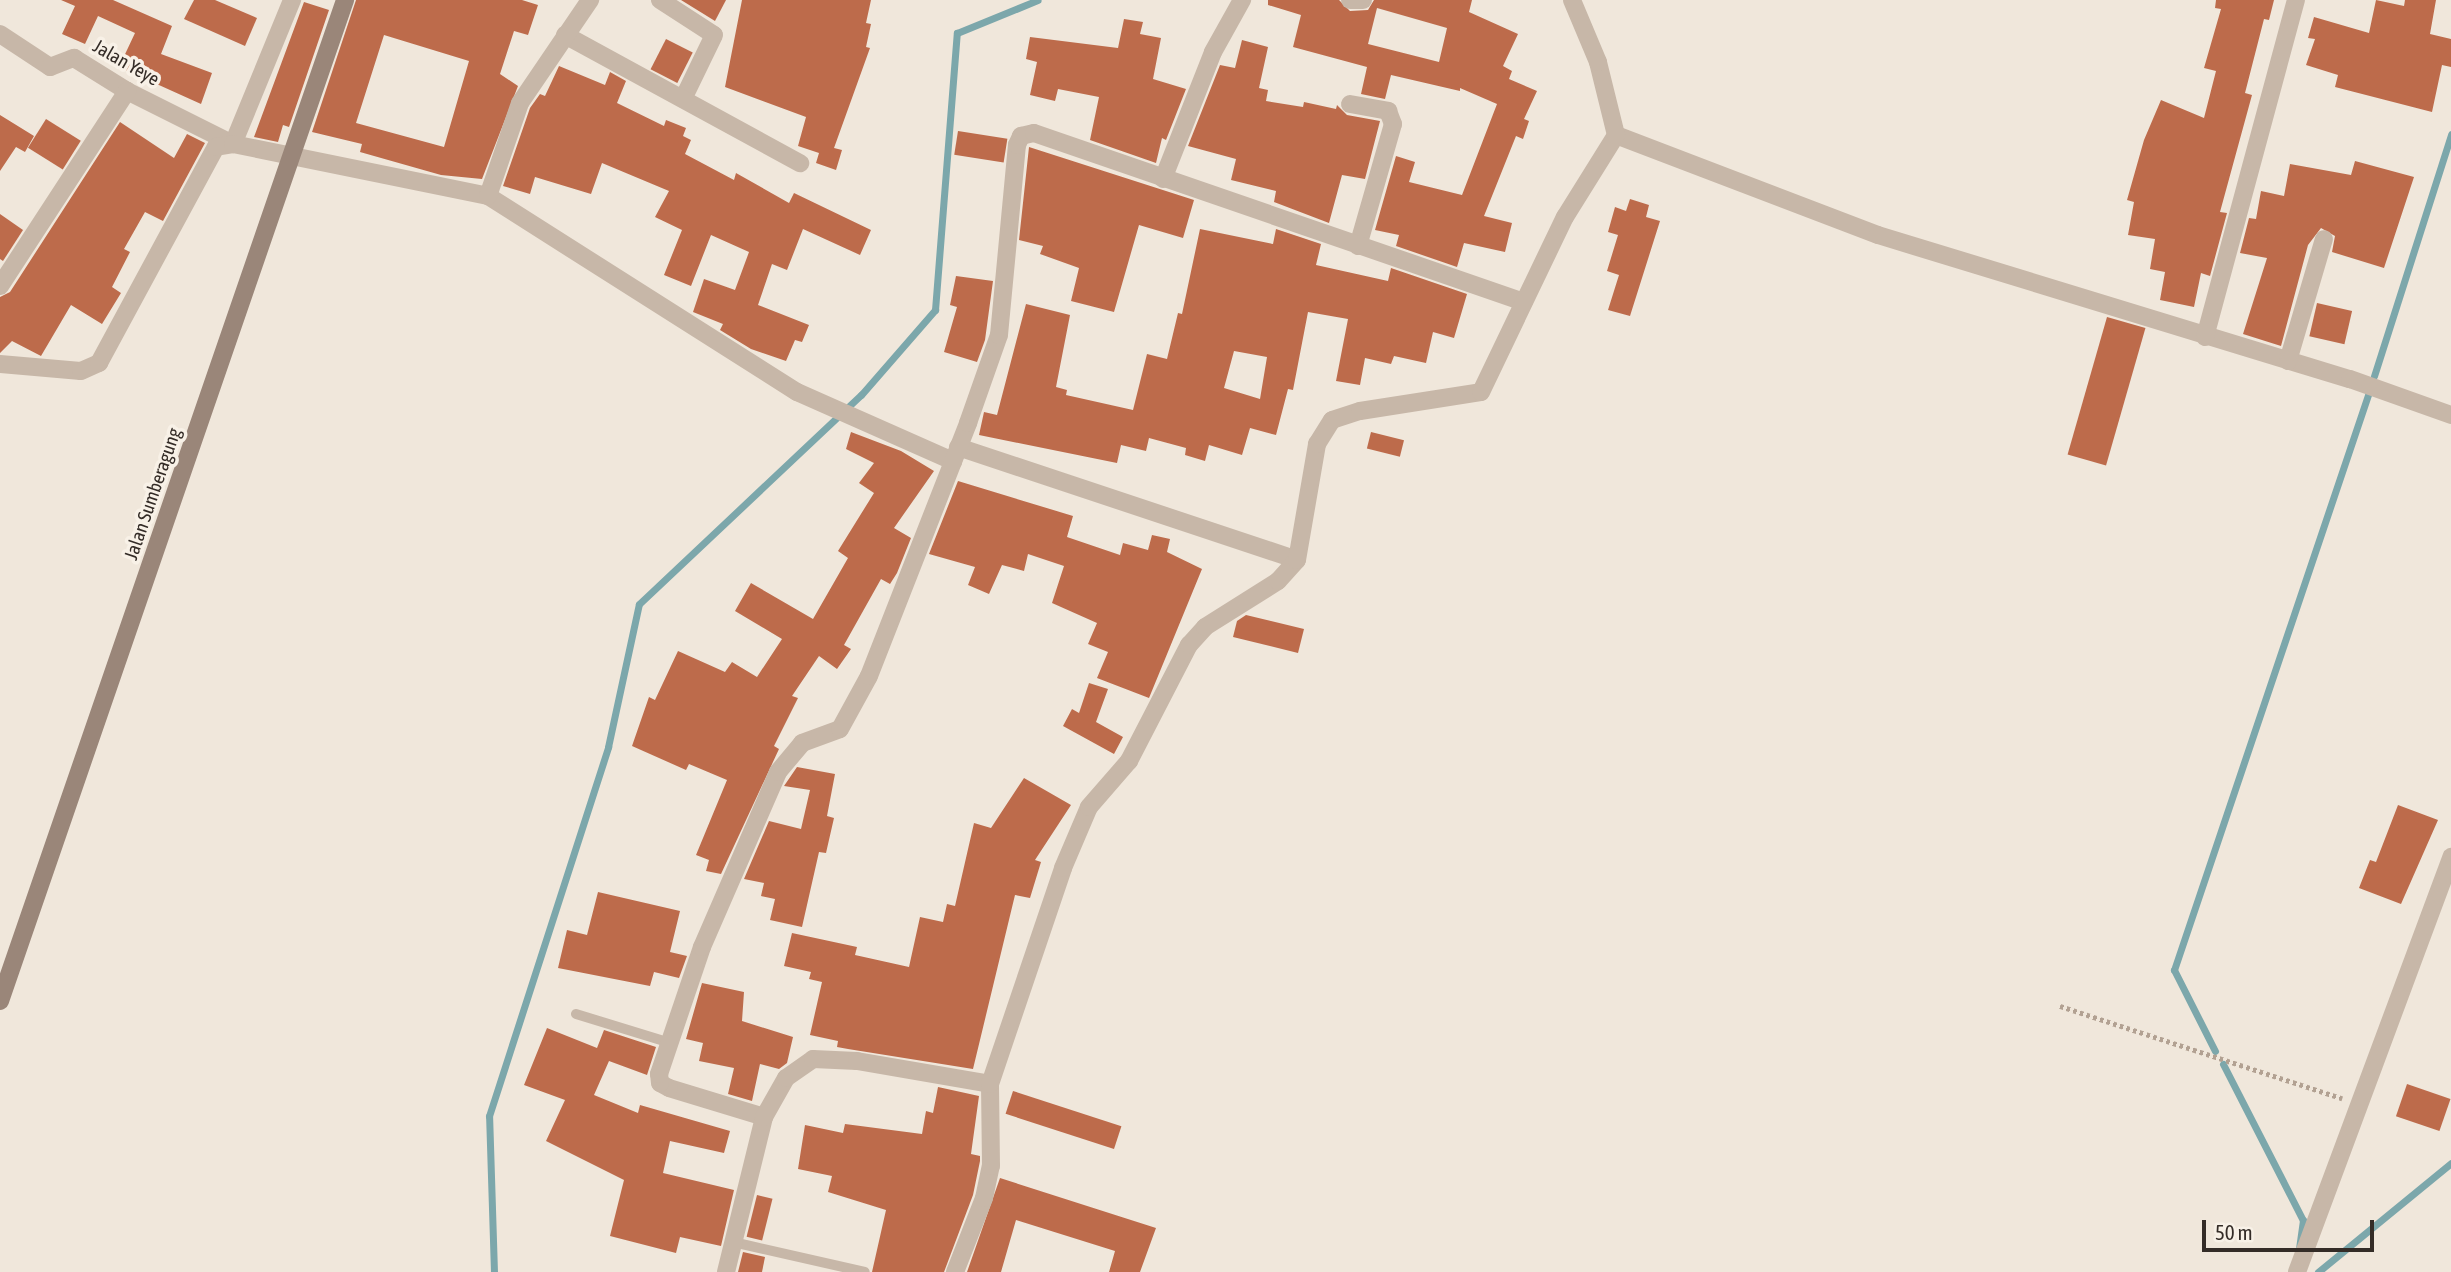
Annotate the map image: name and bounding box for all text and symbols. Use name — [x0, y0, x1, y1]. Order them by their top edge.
street label: Jalan Yeye — [89, 35, 163, 91]
street label: Jalan Sumberagung — [120, 425, 186, 563]
scale bar — [2206, 1206, 2378, 1250]
text: 50 m — [2215, 1220, 2253, 1244]

